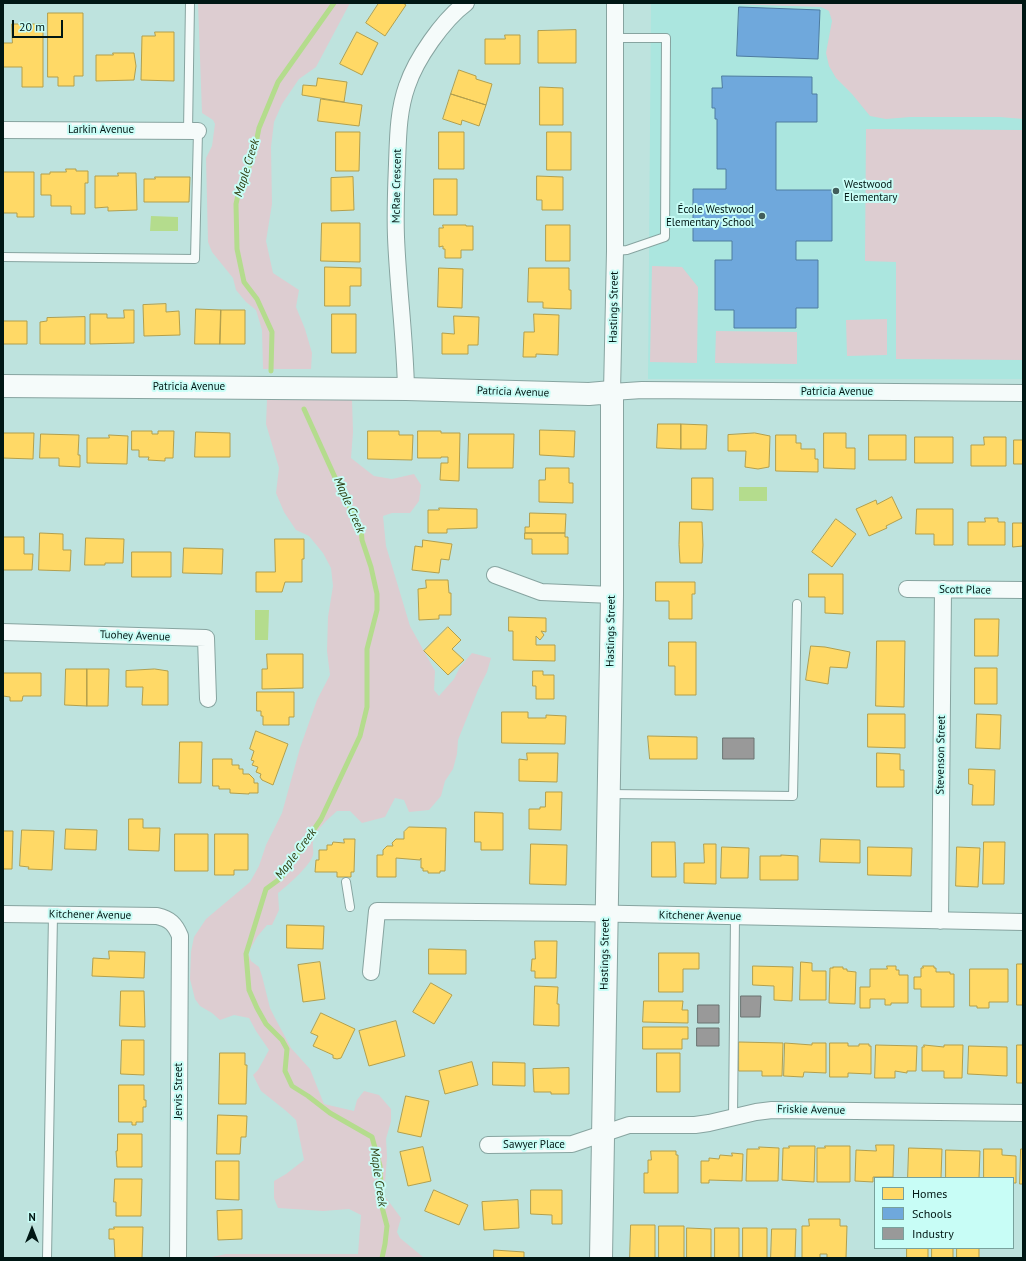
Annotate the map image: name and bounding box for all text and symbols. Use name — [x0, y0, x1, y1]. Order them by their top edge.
scale bar — [14, 12, 65, 38]
text: 20 m — [19, 19, 45, 34]
street label: Larkin Avenue — [68, 123, 134, 137]
water label: Maple Creek — [231, 137, 263, 199]
street label: McRae Crescent — [390, 149, 404, 223]
place label: Westwood Elementary — [844, 178, 897, 204]
marker: Westwood Elementary — [831, 186, 841, 196]
place label: École Westwood Elementary School — [666, 203, 754, 229]
marker: École Westwood Elementary School — [757, 211, 767, 221]
street label: Hastings Street — [607, 271, 621, 343]
street label: Patricia Avenue — [153, 380, 225, 394]
street label: Patricia Avenue — [477, 384, 549, 400]
street label: Patricia Avenue — [801, 385, 873, 399]
water label: Maple Creek — [330, 475, 368, 535]
street label: Scott Place — [939, 583, 991, 597]
street label: Hastings Street — [604, 595, 618, 667]
street label: Tuohey Avenue — [100, 628, 170, 644]
street label: Stevenson Street — [934, 715, 948, 795]
water label: Maple Creek — [272, 826, 320, 882]
street label: Kitchener Avenue — [49, 908, 131, 922]
street label: Kitchener Avenue — [659, 909, 741, 923]
street label: Hastings Street — [598, 918, 612, 990]
street label: Jervis Street — [172, 1063, 186, 1119]
street label: Friskie Avenue — [777, 1103, 845, 1117]
street label: Sawyer Place — [503, 1138, 565, 1152]
water label: Maple Creek — [367, 1146, 389, 1208]
legend — [874, 1177, 1014, 1249]
text: Homes — [912, 1186, 947, 1201]
text: Schools — [912, 1206, 952, 1221]
north arrow — [12, 1209, 52, 1249]
text: N — [28, 1210, 36, 1224]
text: Industry — [912, 1226, 954, 1241]

